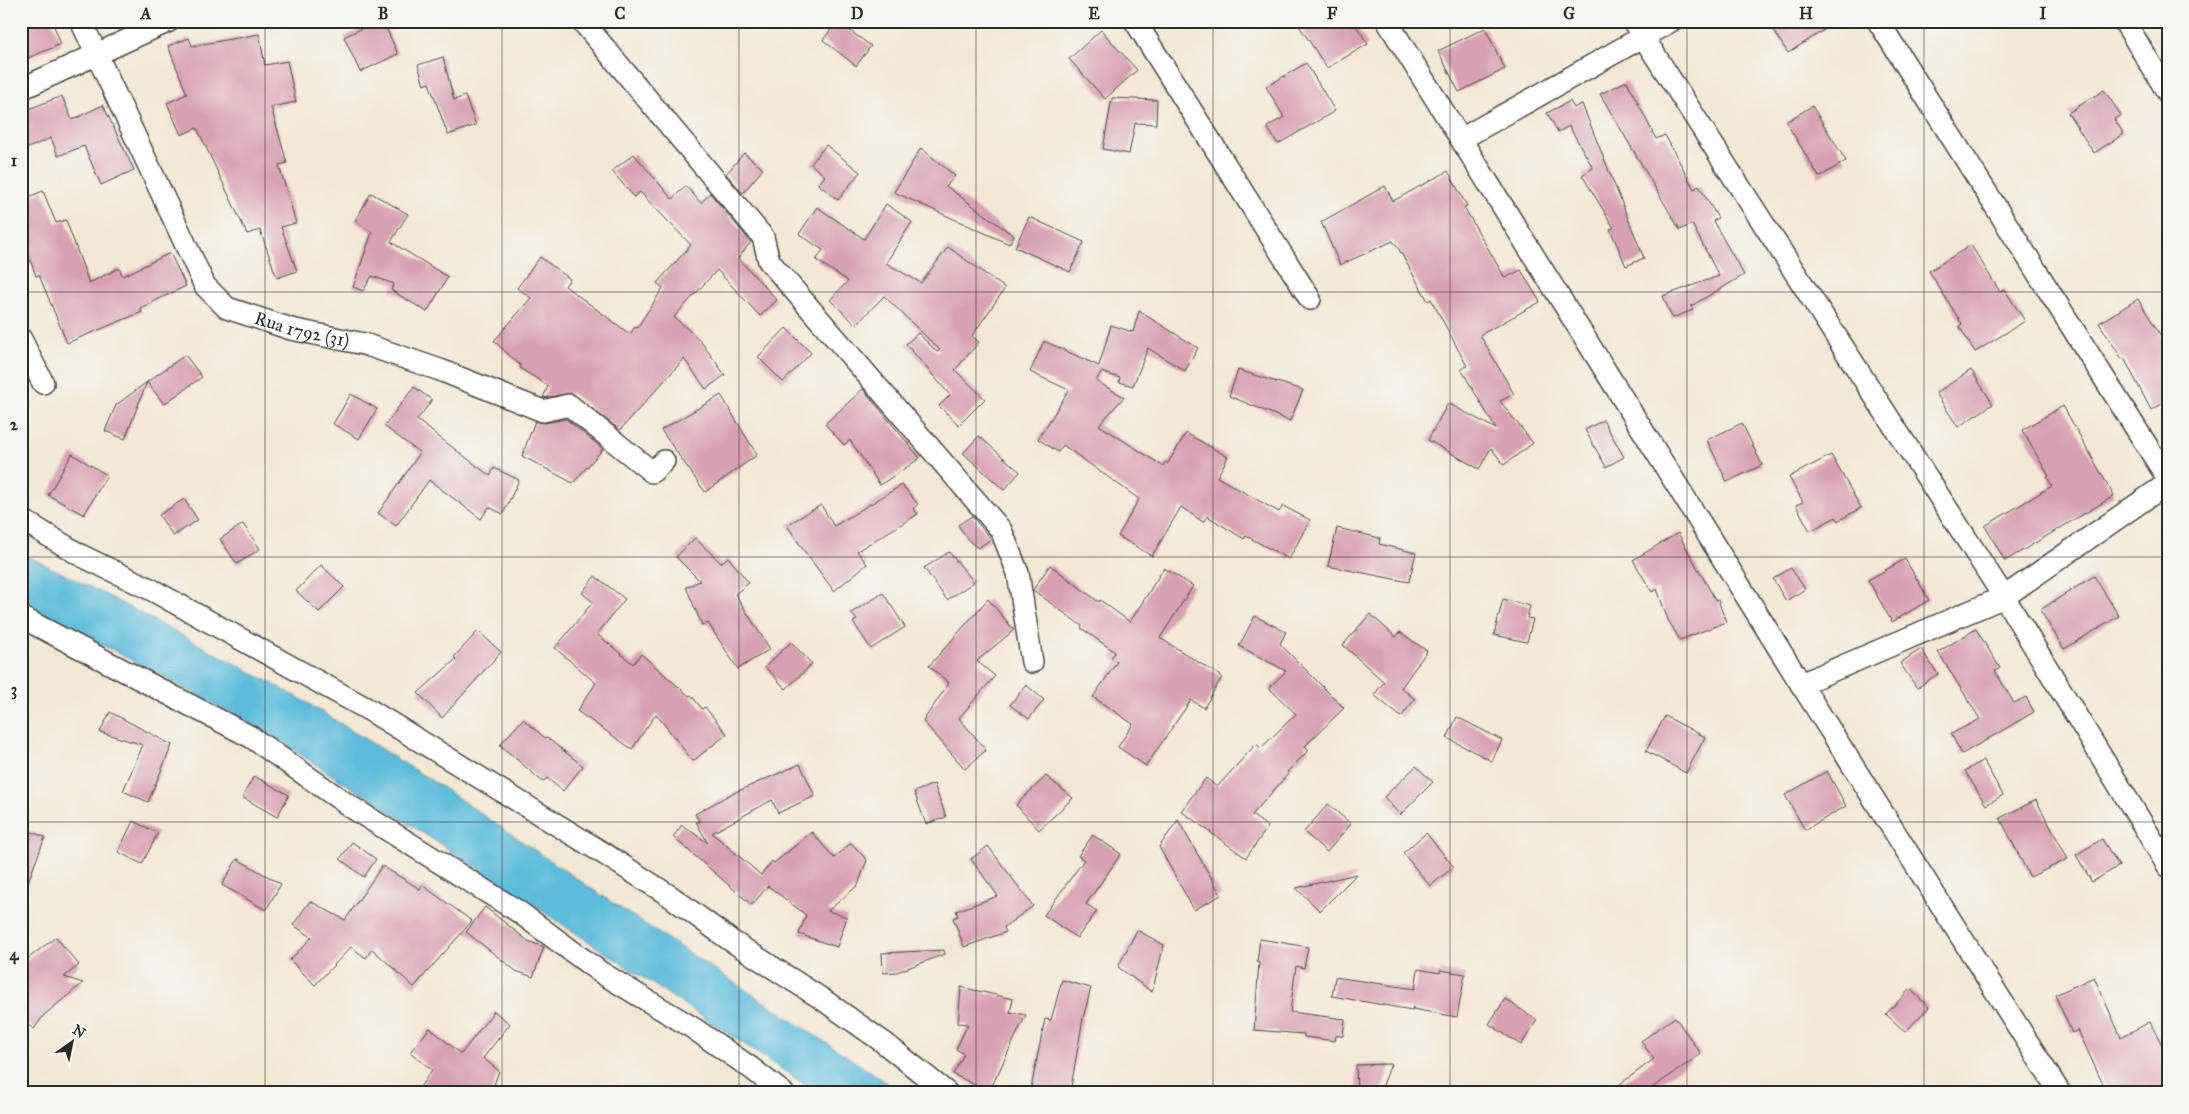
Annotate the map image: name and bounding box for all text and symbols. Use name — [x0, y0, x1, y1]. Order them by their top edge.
text: A — [140, 4, 152, 23]
text: B — [378, 4, 388, 23]
text: C — [615, 4, 626, 23]
text: D — [851, 4, 864, 23]
text: E — [1088, 4, 1100, 23]
text: F — [1327, 4, 1338, 23]
text: G — [1563, 4, 1575, 23]
text: H — [1799, 4, 1813, 23]
text: I — [2040, 4, 2047, 23]
text: 1 — [11, 151, 18, 170]
street label: Rua 1792 (31) — [252, 307, 352, 353]
text: 2 — [10, 415, 19, 434]
text: 3 — [11, 680, 17, 700]
text: 4 — [10, 945, 20, 965]
north arrow — [48, 1016, 98, 1066]
text: N — [69, 1021, 89, 1042]

